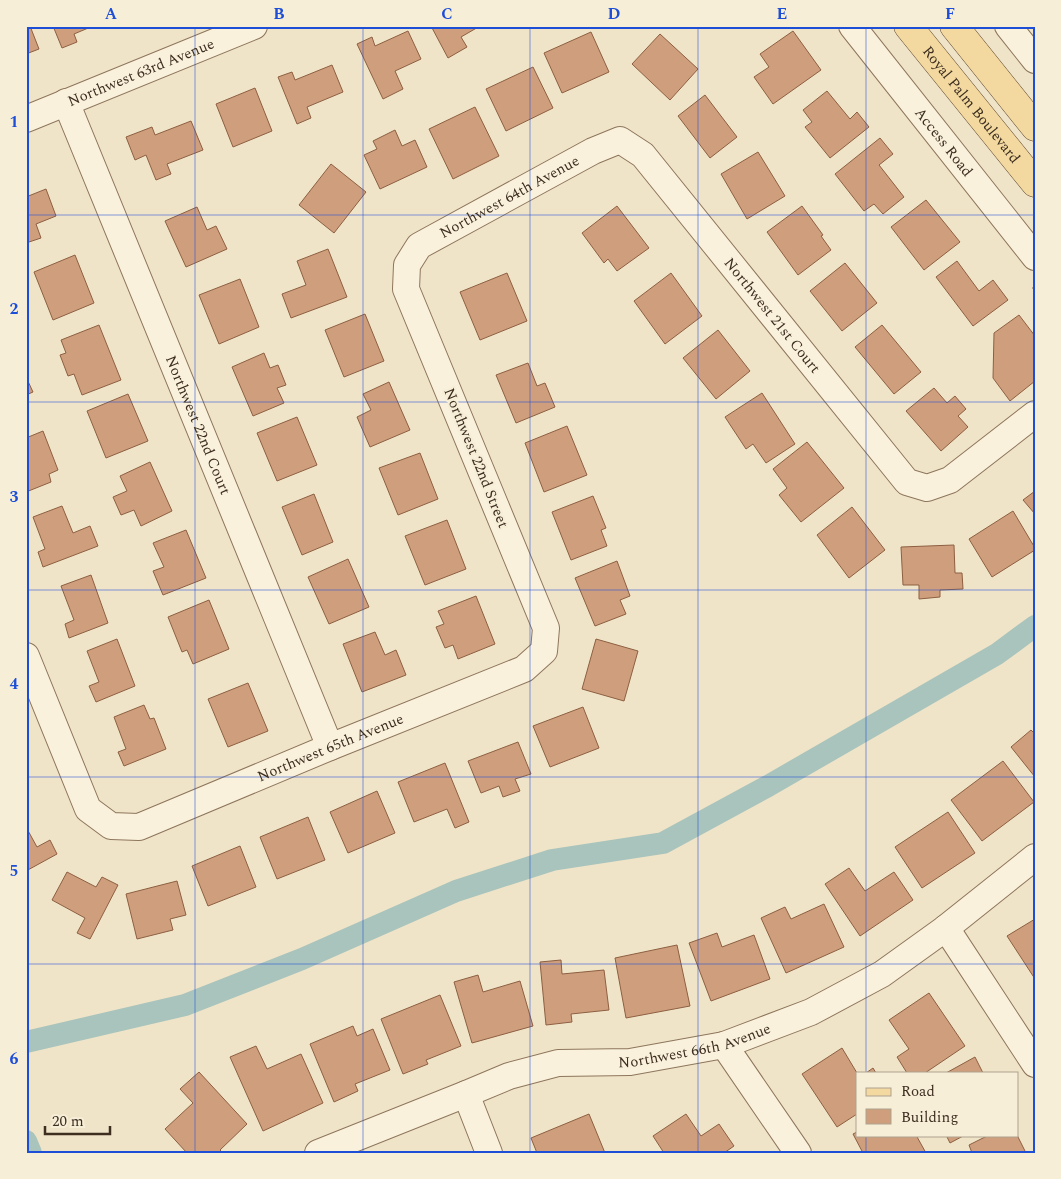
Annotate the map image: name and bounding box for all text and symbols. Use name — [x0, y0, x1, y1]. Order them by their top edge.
text: A — [105, 2, 118, 26]
text: B — [273, 2, 285, 26]
text: C — [441, 2, 453, 26]
text: D — [608, 2, 621, 26]
text: E — [777, 2, 787, 26]
text: F — [945, 2, 955, 26]
street label: Northwest 63rd Avenue — [64, 32, 218, 112]
street label: Royal Palm Boulevard — [917, 41, 1026, 168]
street label: Access Road — [909, 102, 979, 182]
text: 1 — [10, 110, 18, 134]
street label: Northwest 64th Avenue — [435, 149, 583, 244]
street label: Northwest 21st Court — [719, 252, 826, 378]
text: 2 — [10, 297, 19, 321]
street label: Northwest 22nd Court — [159, 352, 237, 498]
street label: Northwest 22nd Street — [437, 385, 515, 531]
text: 3 — [10, 485, 19, 509]
text: 4 — [10, 672, 19, 696]
street label: Northwest 65th Avenue — [254, 707, 407, 788]
text: 5 — [10, 859, 18, 883]
street label: Northwest 66th Avenue — [618, 1017, 774, 1074]
text: 6 — [10, 1047, 19, 1071]
legend — [856, 1072, 1018, 1136]
text: Road — [901, 1080, 935, 1103]
scale bar — [45, 1104, 110, 1136]
text: Building — [901, 1106, 958, 1129]
text: 20 m — [52, 1110, 84, 1133]

